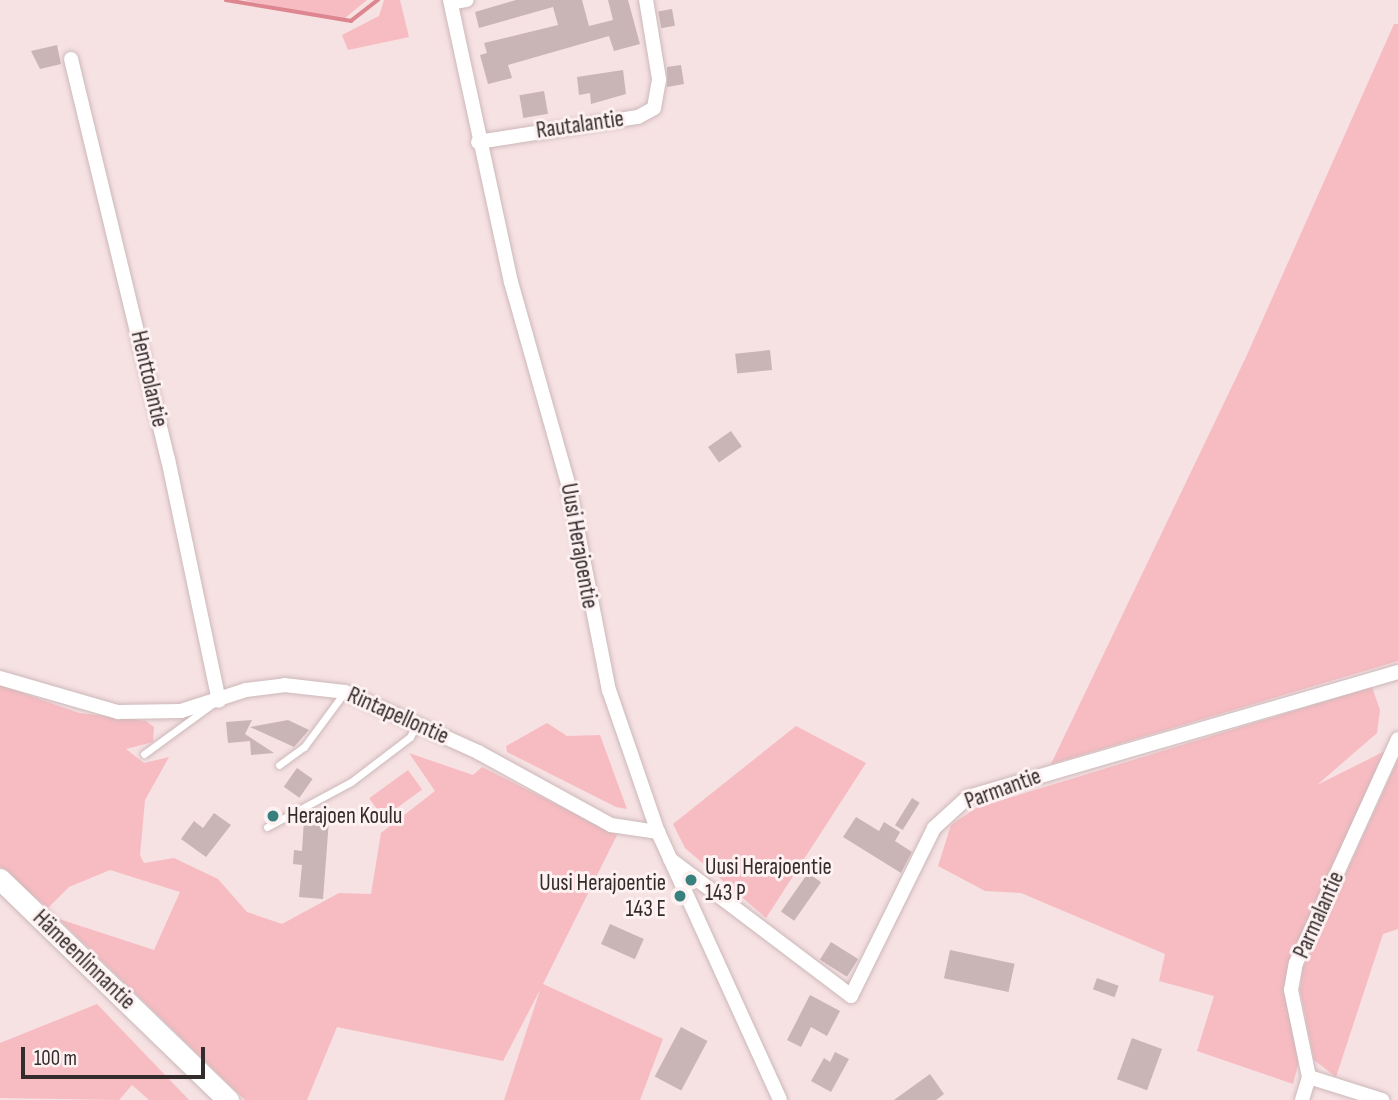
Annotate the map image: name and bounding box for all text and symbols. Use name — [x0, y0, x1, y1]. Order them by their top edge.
street label: Rautalantie — [534, 105, 626, 145]
street label: Henttolantie — [125, 328, 173, 430]
street label: Uusi Herajoentie — [554, 481, 604, 611]
street label: Rintapellontie — [343, 681, 453, 751]
street label: Parmantie — [961, 763, 1045, 815]
place label: Herajoen Koulu — [287, 802, 402, 830]
marker: Herajoen Koulu — [265, 808, 281, 824]
place label: Uusi Herajoentie 143 P — [705, 853, 832, 907]
street label: Parmalantie — [1288, 867, 1350, 963]
place label: Uusi Herajoentie 143 E — [539, 869, 666, 923]
marker: Uusi Herajoentie 143 P — [683, 872, 699, 888]
marker: Uusi Herajoentie 143 E — [672, 888, 688, 904]
street label: Hämeenlinnantie — [27, 904, 141, 1016]
scale bar — [24, 1034, 208, 1078]
text: 100 m — [34, 1046, 77, 1071]

